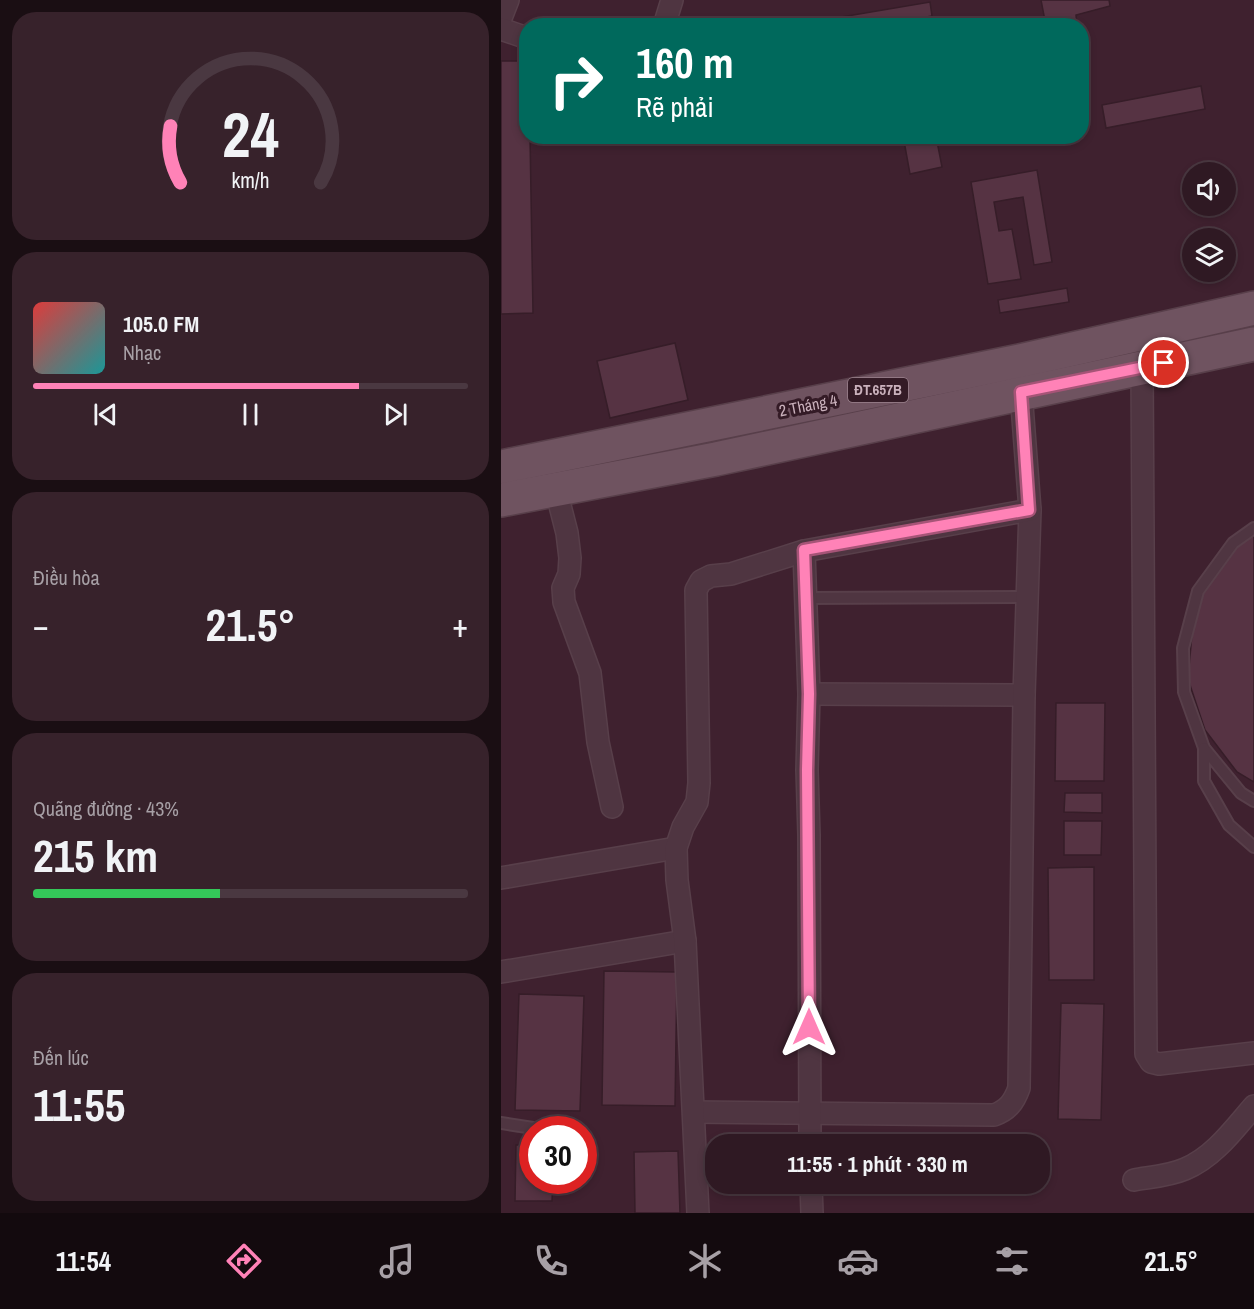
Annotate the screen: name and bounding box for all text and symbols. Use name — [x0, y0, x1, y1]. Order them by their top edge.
text: 160 m — [636, 35, 734, 91]
icon: right — [537, 42, 615, 120]
text: Rẽ phải — [636, 89, 714, 125]
text: 24 — [222, 92, 279, 176]
map controls — [1182, 162, 1236, 282]
button: sound — [1182, 162, 1236, 216]
text: km/h — [231, 166, 270, 195]
button: layers — [1182, 228, 1236, 282]
text: 105.0 FM — [123, 309, 199, 339]
pin — [1138, 337, 1189, 388]
text: Nhạc — [123, 339, 161, 366]
icon: arrive — [1147, 346, 1180, 379]
road number: ĐT.657B — [848, 378, 908, 402]
street label: 2 Tháng 4 — [777, 389, 839, 421]
icon: previous — [89, 398, 122, 431]
icon: pause — [234, 398, 267, 431]
icon: next — [379, 398, 412, 431]
text: Điều hòa — [33, 564, 100, 591]
text: 21.5° — [206, 594, 295, 655]
text: − — [33, 603, 49, 647]
text: + — [452, 603, 468, 647]
text: Quãng đường · 43% — [33, 795, 179, 822]
text: 215 km — [33, 825, 158, 886]
position arrow — [777, 995, 841, 1059]
text: Đến lúc — [33, 1044, 89, 1071]
text: 11:55 — [33, 1074, 125, 1135]
speed limit sign: 30 — [519, 1116, 597, 1194]
text: 11:55 · 1 phút · 330 m — [787, 1149, 968, 1179]
icon: directions — [223, 1240, 265, 1282]
icon: music — [376, 1240, 418, 1282]
icon: phone — [530, 1240, 572, 1282]
icon: climate — [684, 1240, 726, 1282]
icon: car — [837, 1240, 879, 1282]
icon: filters — [991, 1240, 1033, 1282]
text: 11:54 — [56, 1243, 111, 1279]
text: 21.5° — [1144, 1243, 1198, 1279]

